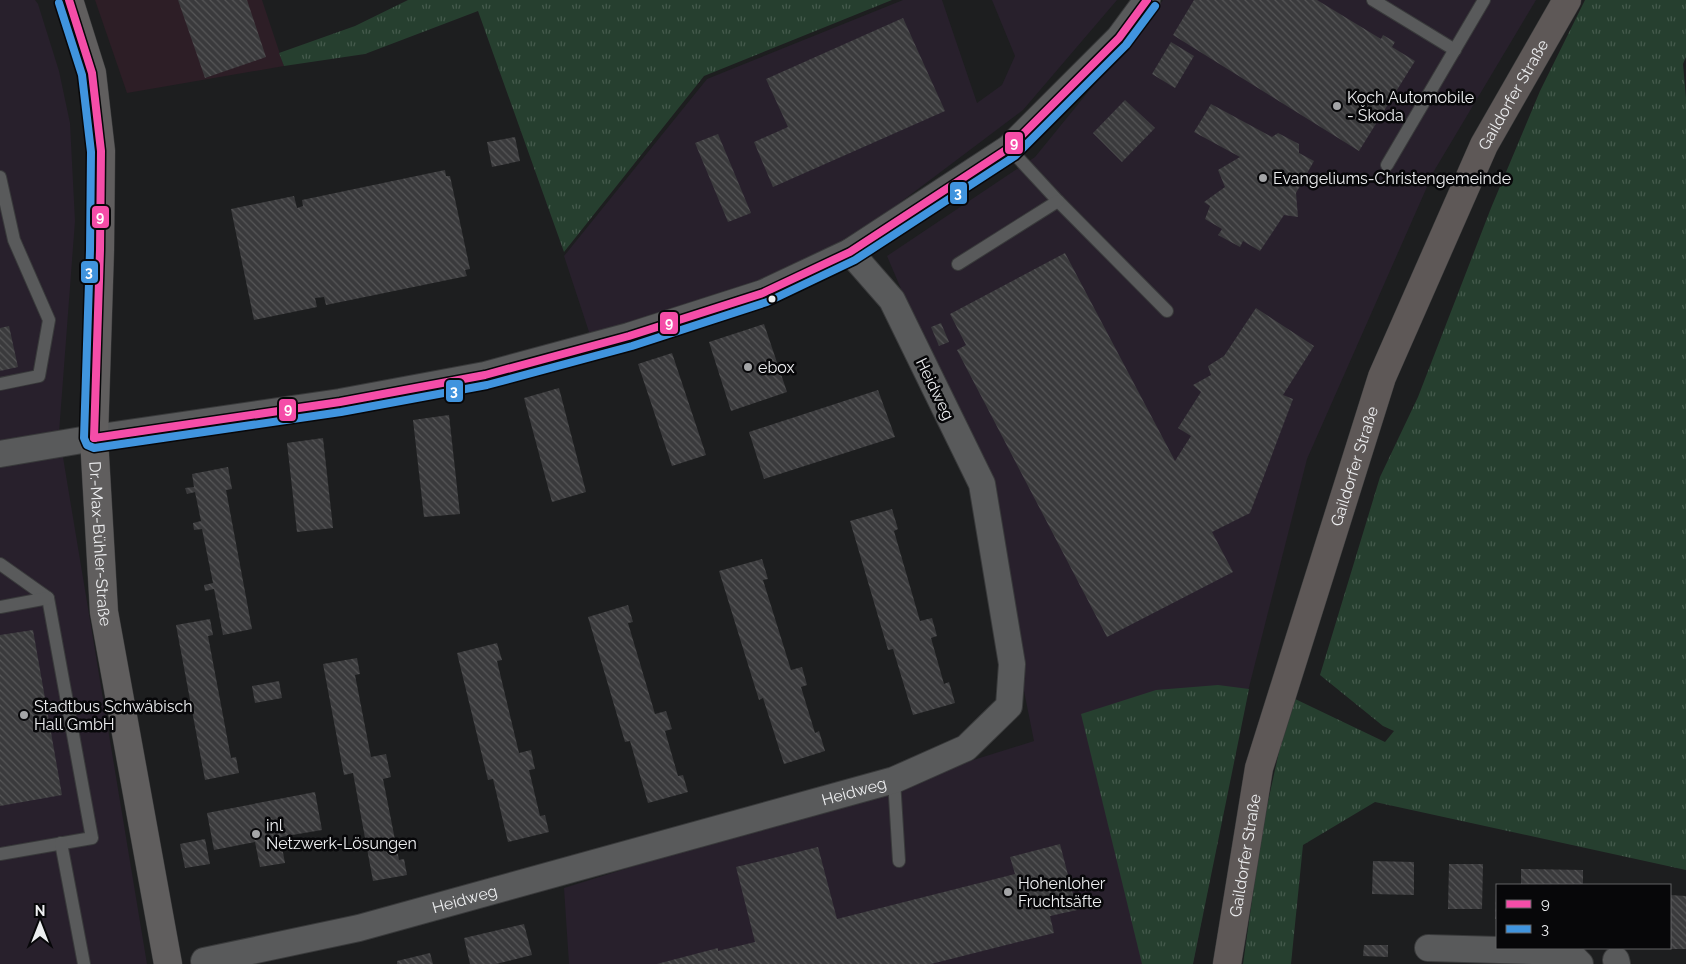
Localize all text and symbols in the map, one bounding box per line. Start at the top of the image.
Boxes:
street label: Gaildorfer Straße [1474,36,1552,153]
place label: Koch Automobile - Škoda [1347,88,1474,125]
marker: Koch Automobile - Škoda [1331,100,1343,112]
line badge: 9 [1004,131,1024,155]
text: 9 [1010,135,1018,151]
place label: Evangeliums-Christengemeinde [1273,169,1511,188]
marker: Evangeliums-Christengemeinde [1257,172,1269,184]
line badge: 3 [949,181,968,205]
text: 3 [954,185,962,201]
line badge: 9 [91,205,110,229]
text: 9 [96,209,104,225]
line badge: 3 [80,260,99,284]
text: 3 [85,264,93,280]
unlabelled marker [767,294,777,304]
line badge: 9 [659,311,679,335]
text: 9 [665,315,673,331]
street label: Heidweg [912,355,958,423]
place label: ebox [758,358,794,377]
marker: ebox [742,361,754,373]
line badge: 3 [445,379,464,403]
text: 3 [450,383,458,399]
line badge: 9 [278,398,297,422]
text: 9 [284,401,292,417]
street label: Gaildorfer Straße [1326,404,1382,528]
street label: Dr.-Max-Bühler-Straße [86,461,116,628]
place label: Stadtbus Schwäbisch Hall GmbH [34,697,193,734]
marker: Stadtbus Schwäbisch Hall GmbH [18,709,30,721]
street label: Heidweg [819,773,889,809]
street label: Gaildorfer Straße [1225,792,1264,918]
place label: inl Netzwerk-Lösungen [266,816,417,853]
marker: inl Netzwerk-Lösungen [250,828,262,840]
place label: Hohenloher Fruchtsäfte [1018,874,1106,911]
street label: Heidweg [430,881,499,917]
legend [1496,884,1671,949]
marker: Hohenloher Fruchtsäfte [1002,886,1014,898]
text: 9 [1541,895,1550,913]
north arrow [15,899,65,949]
text: N [35,903,45,919]
text: 3 [1541,920,1549,938]

